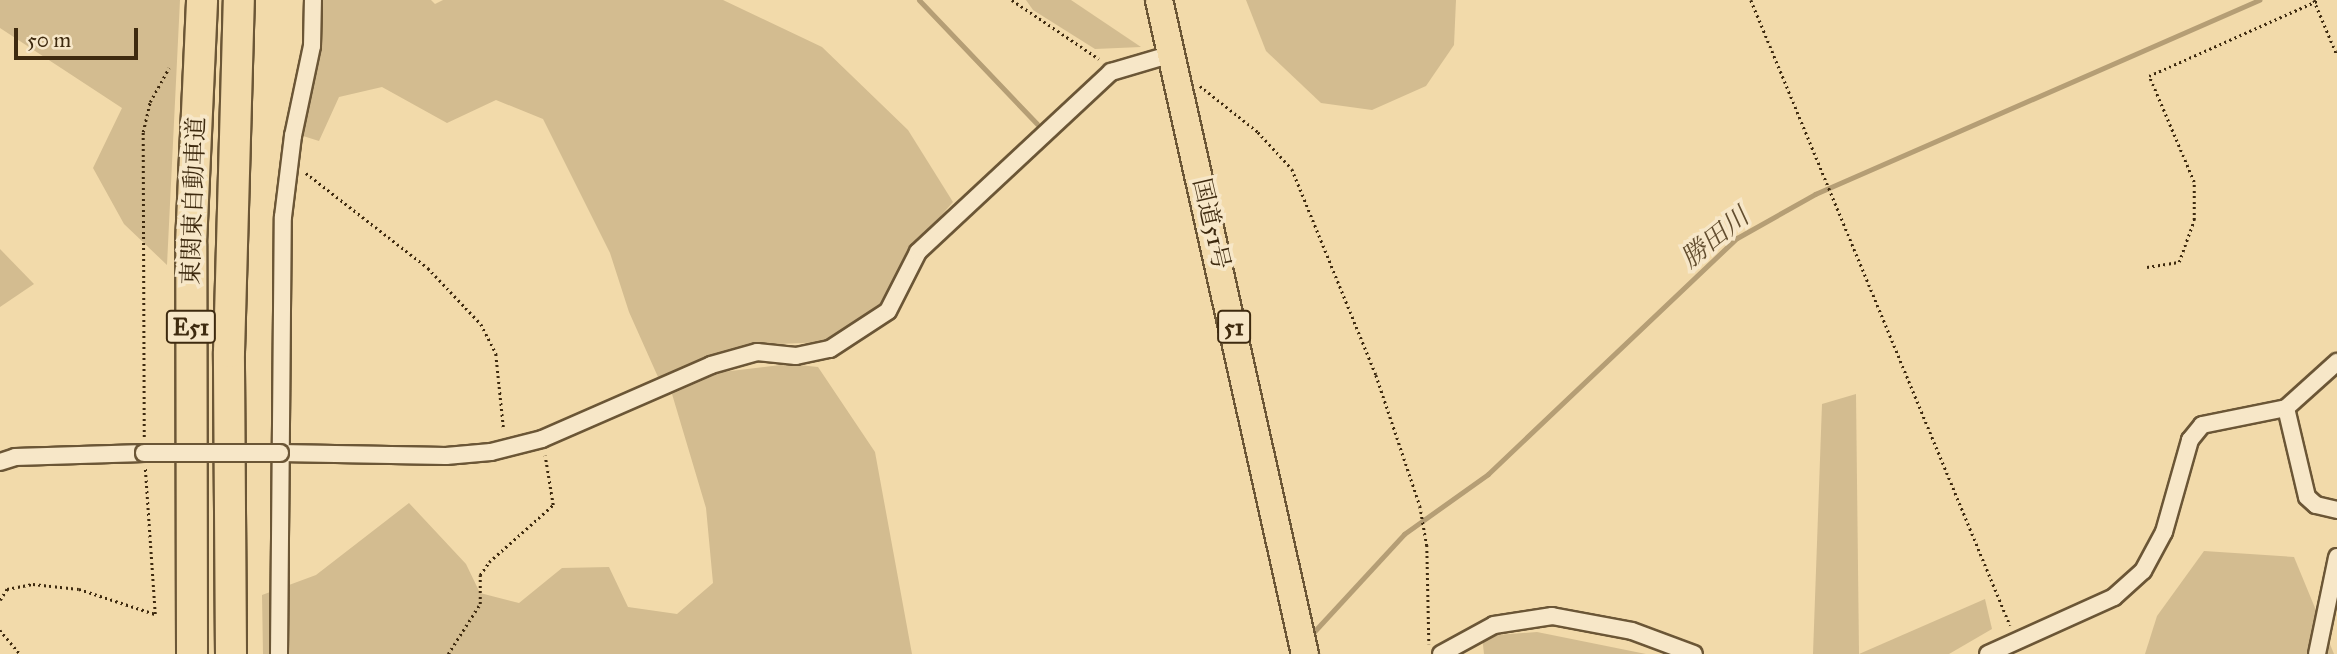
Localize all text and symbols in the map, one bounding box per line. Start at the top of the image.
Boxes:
scale bar [18,14,142,58]
text: 50 m [27,27,71,53]
street label: 東関東自動車道 [177,117,211,285]
street label: 国道51号 [1187,176,1235,272]
water label: 勝田川 [1675,201,1755,275]
road number: E51 [165,308,217,346]
road number: 51 [1216,308,1252,346]

